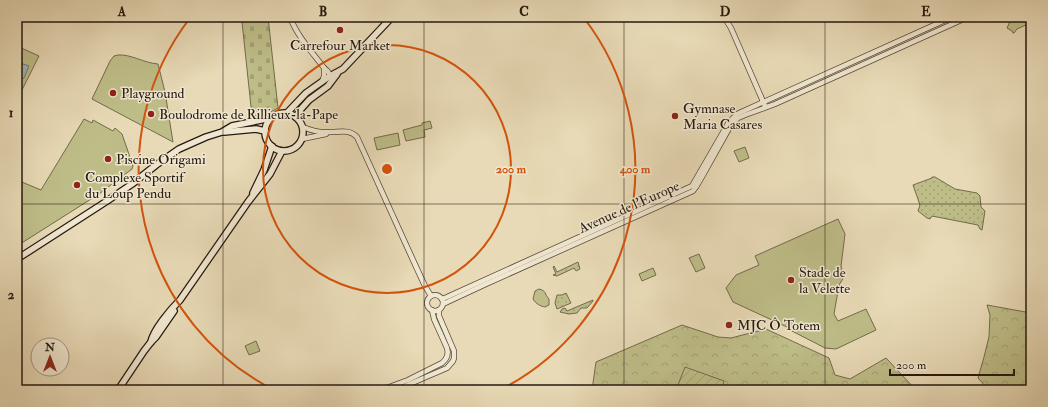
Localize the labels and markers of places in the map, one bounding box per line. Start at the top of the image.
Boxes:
marker: Carrefour Market [335,25,345,35]
place label: Carrefour Market [290,37,390,54]
place label: Playground [121,85,185,103]
marker: Playground [108,88,118,98]
place label: Gymnase Maria Casares [683,100,762,133]
place label: Boulodrome de Rillieux-la-Pape [159,106,338,124]
marker: Boulodrome de Rillieux-la-Pape [146,109,156,119]
marker: Gymnase Maria Casares [670,111,680,121]
place label: Piscine Origami [116,151,206,168]
marker: Piscine Origami [103,154,113,164]
centre of rings [380,162,394,176]
place label: Complexe Sportif du Loup Pendu [85,169,186,203]
marker: Complexe Sportif du Loup Pendu [72,180,82,190]
place label: Stade de la Velette [799,264,850,297]
marker: Stade de la Velette [786,275,796,285]
place label: MJC Ô Totem [737,317,820,334]
marker: MJC Ô Totem [724,320,734,330]

